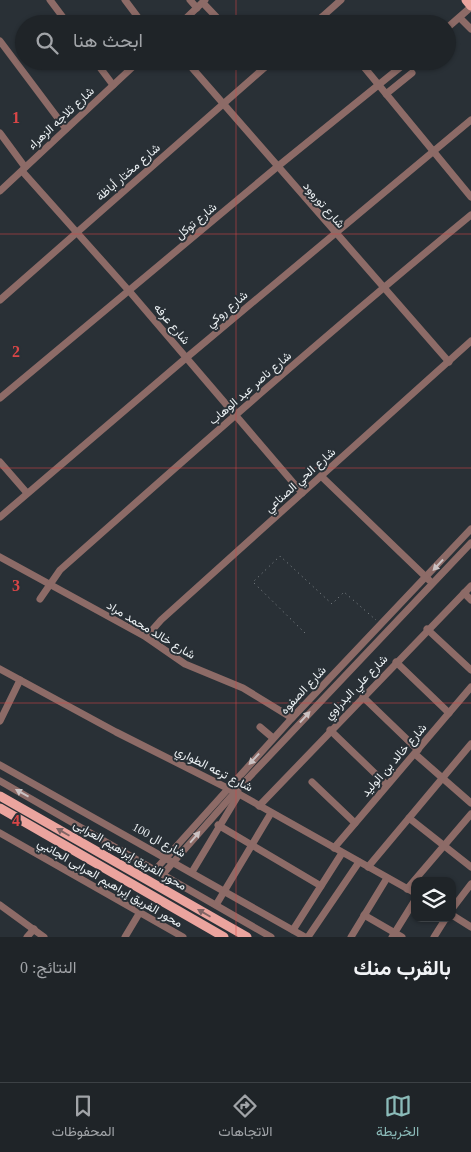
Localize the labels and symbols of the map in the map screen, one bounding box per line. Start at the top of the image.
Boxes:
street label: شارع ثلاجه الزهراء [25,84,98,154]
text: 1 [12,109,20,126]
street label: شارع مختار أباظة [93,140,164,205]
street label: شارع توروود [299,179,348,232]
street label: شارع توكل [173,200,221,244]
street label: شارع روكي [204,288,252,333]
street label: شارع عرفه [149,301,193,349]
text: 2 [12,343,20,360]
street label: شارع ناصر عبد الوهاب [206,348,295,429]
street label: شارع الحي الصناعي [262,445,340,518]
one-way arrow [432,558,444,570]
text: 3 [12,577,20,594]
street label: شارع خالد محمد مراد [103,598,198,664]
street label: شارع علي البدراوي [322,652,393,724]
street label: شارع الصفوه [277,663,330,718]
one-way arrow [299,712,311,724]
street label: شارع خالد بن الوليد [358,721,431,801]
street label: شارع ترعه الطواري [172,743,255,797]
one-way arrow [248,753,260,765]
one-way arrow [14,789,29,797]
text: 4 [12,812,20,829]
street label: محور الفريق إبراهيم العرابى [70,817,189,894]
street label: شارع ال 100 [129,820,188,862]
one-way arrow [57,827,70,836]
one-way arrow [189,832,201,844]
street label: محور الفريق إبراهيم العرابى الجانبي [33,836,185,933]
one-way arrow [198,908,211,917]

